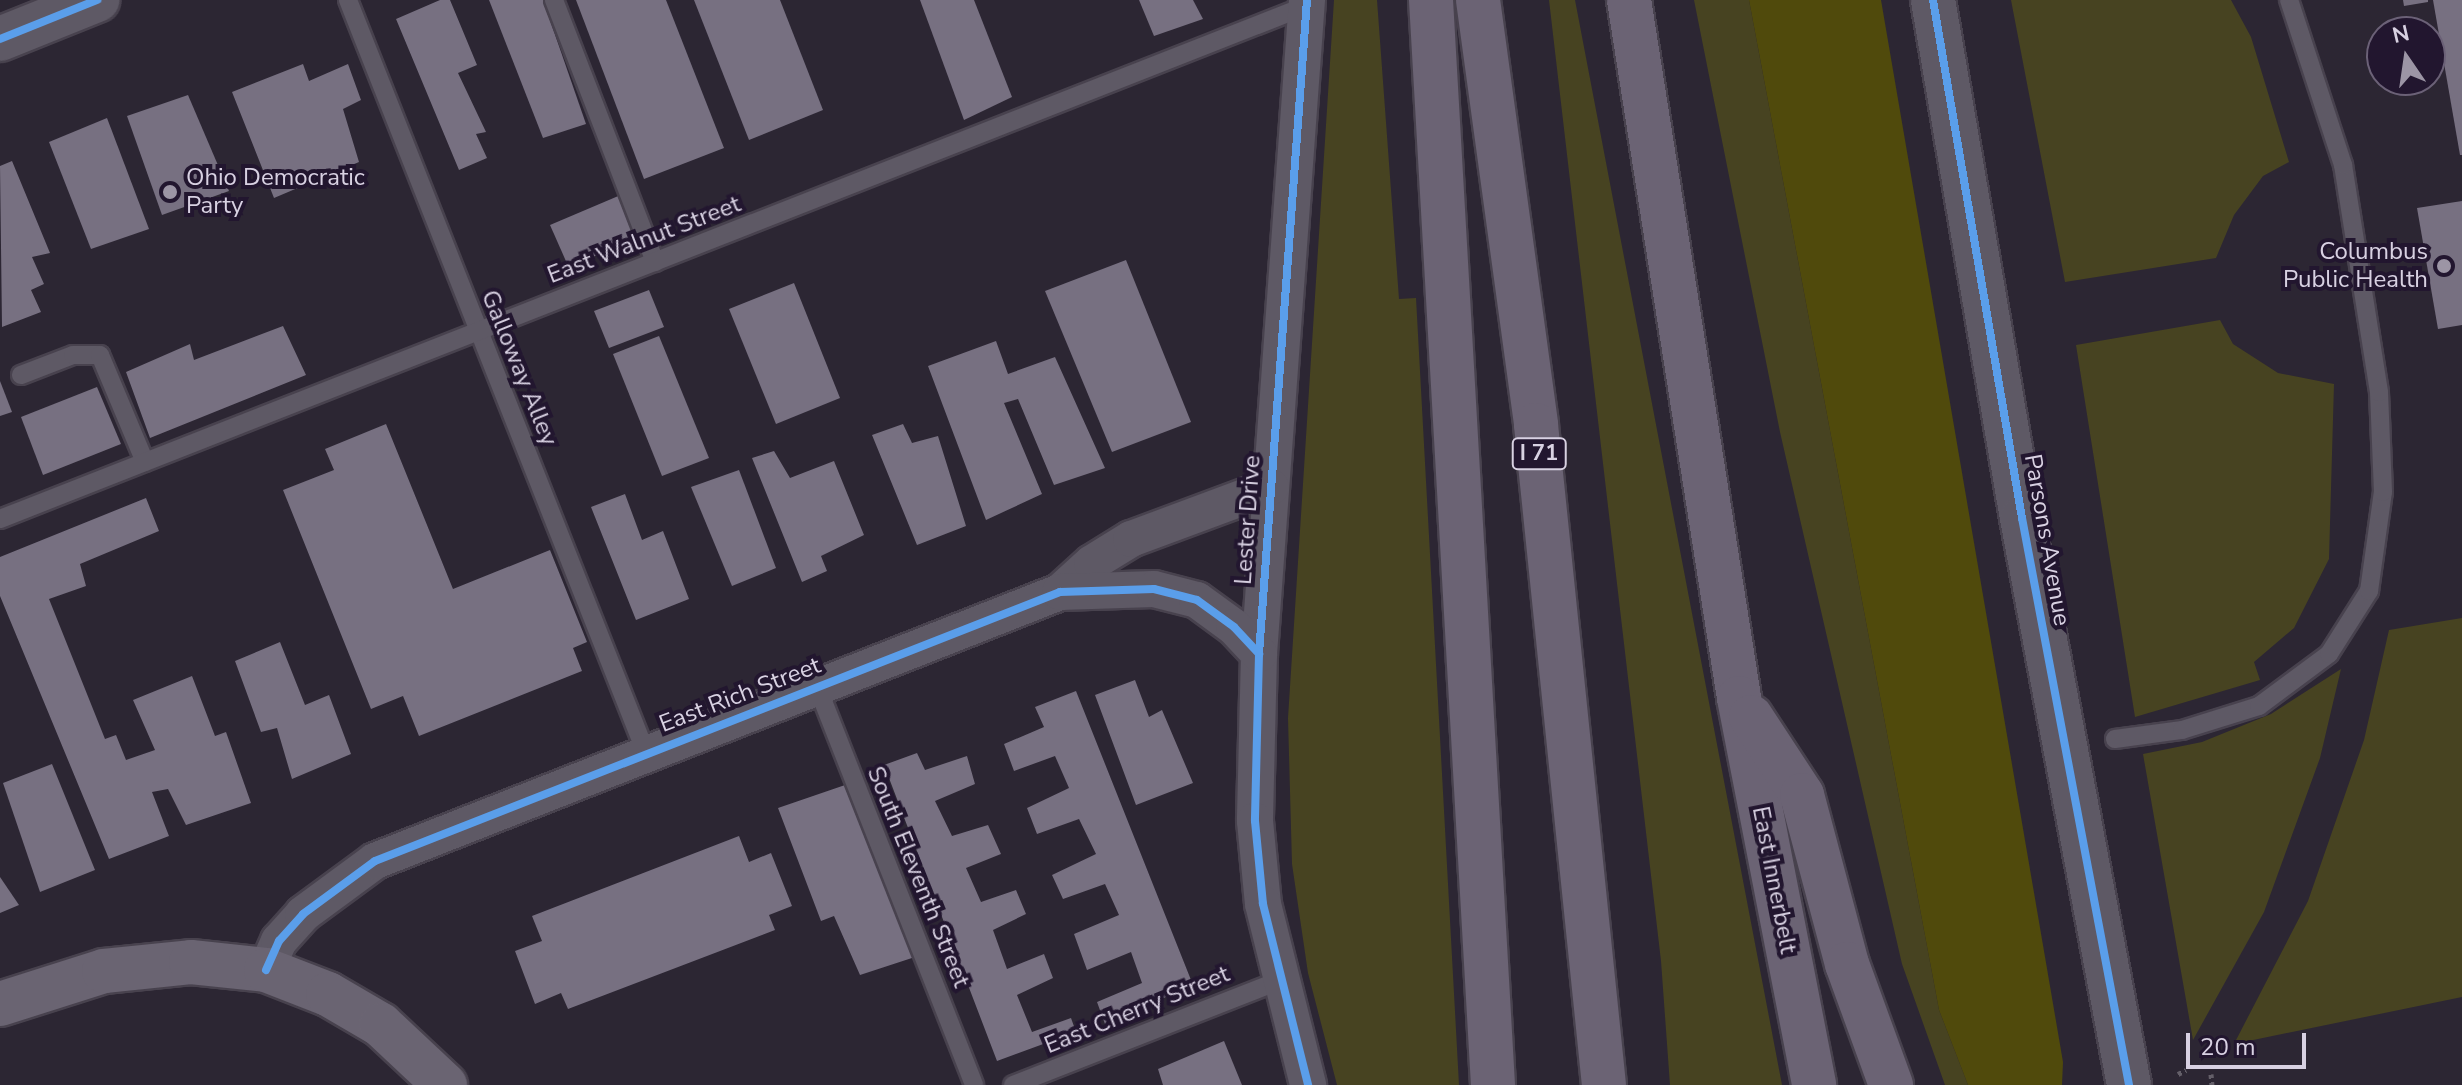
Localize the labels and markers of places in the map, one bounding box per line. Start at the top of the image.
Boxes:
place label: Ohio Democratic Party [186,164,365,220]
marker: Ohio Democratic Party [161,183,179,201]
place label: Columbus Public Health [2283,238,2428,294]
marker: Columbus Public Health [2435,257,2453,275]

